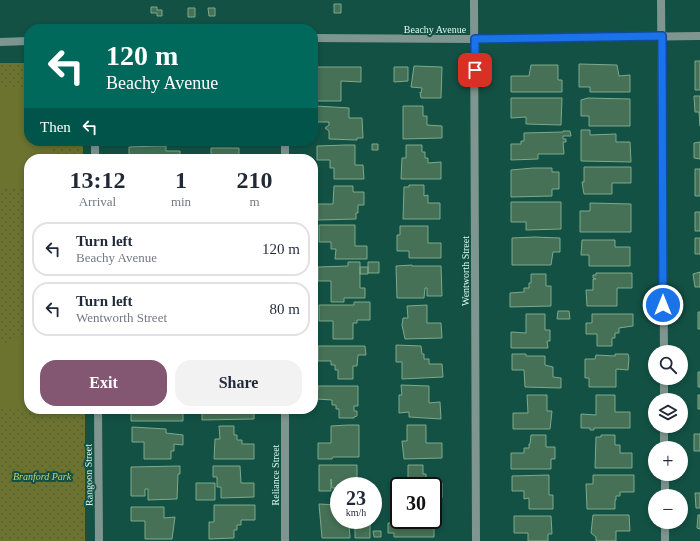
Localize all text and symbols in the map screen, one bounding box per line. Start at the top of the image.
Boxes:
street label: Beachy Avenue [404,24,467,35]
icon: left [40,40,92,92]
text: 120 m [106,40,178,71]
pin [458,53,492,87]
icon: arrive [464,59,486,81]
text: Beachy Avenue [106,73,218,93]
icon: left [79,116,101,138]
text: Then [40,119,71,135]
text: 13:12 [69,167,125,193]
text: 1 [175,167,187,193]
text: 210 [237,167,273,193]
text: Arrival [79,194,116,209]
text: min [171,194,191,209]
text: m [249,194,260,209]
text: Turn left [76,233,133,249]
street label: Wentworth Street [460,236,471,306]
icon: left [42,238,64,260]
text: 120 m [262,241,300,257]
text: Beachy Avenue [76,250,157,265]
position arrow [642,284,684,326]
text: Turn left [76,293,133,309]
icon: left [42,298,64,320]
text: 80 m [270,301,300,317]
text: Wentworth Street [76,310,167,325]
map controls [648,345,688,529]
button: search [648,345,688,385]
button: Exit [40,360,167,406]
button: Share [175,360,302,406]
button: layers [648,393,688,433]
button: + [648,441,688,481]
street label: Rangoon Street [82,444,95,506]
street label: Reliance Street [270,444,281,505]
park label: Branford Park [13,471,72,482]
speed limit sign: 30 [390,477,442,529]
text: 23 [346,487,366,509]
button: − [648,489,688,529]
text: km/h [346,507,366,518]

